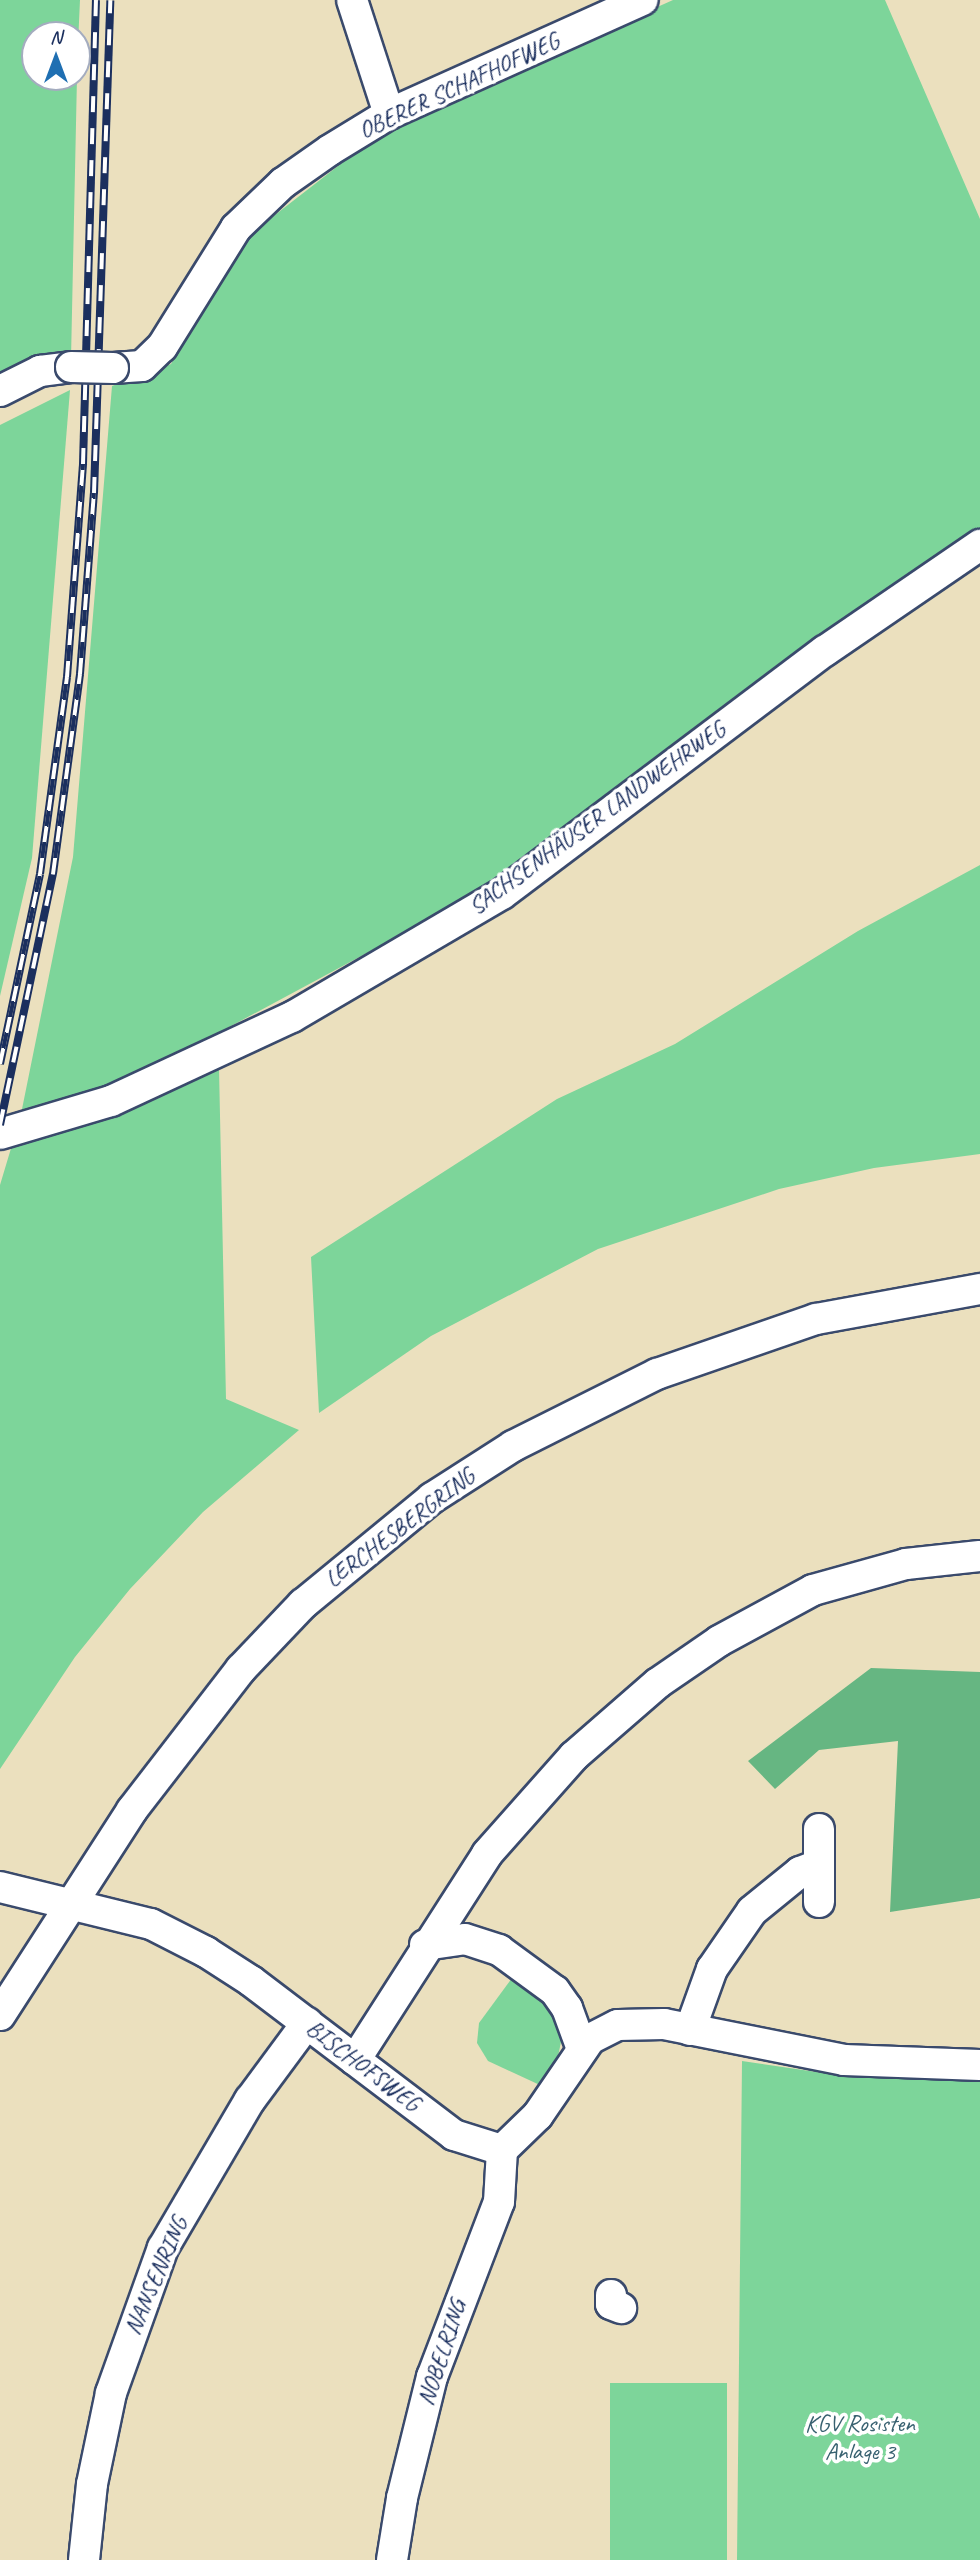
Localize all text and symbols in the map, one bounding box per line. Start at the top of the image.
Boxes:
north arrow [21,21,91,91]
text: N [50,25,62,49]
street label: OBERER SCHAFHOFWEG [354,27,564,145]
street label: SACHSENHÄUSER LANDWEHRWEG [462,714,732,922]
street label: LERCHESBERGRING [319,1462,481,1594]
street label: BISCHOFSWEG [300,2014,426,2118]
street label: NANSENRING [118,2213,194,2339]
street label: NOBELRING [411,2297,473,2409]
park label: KGV Rosisten Anlage 3 [805,2410,915,2466]

